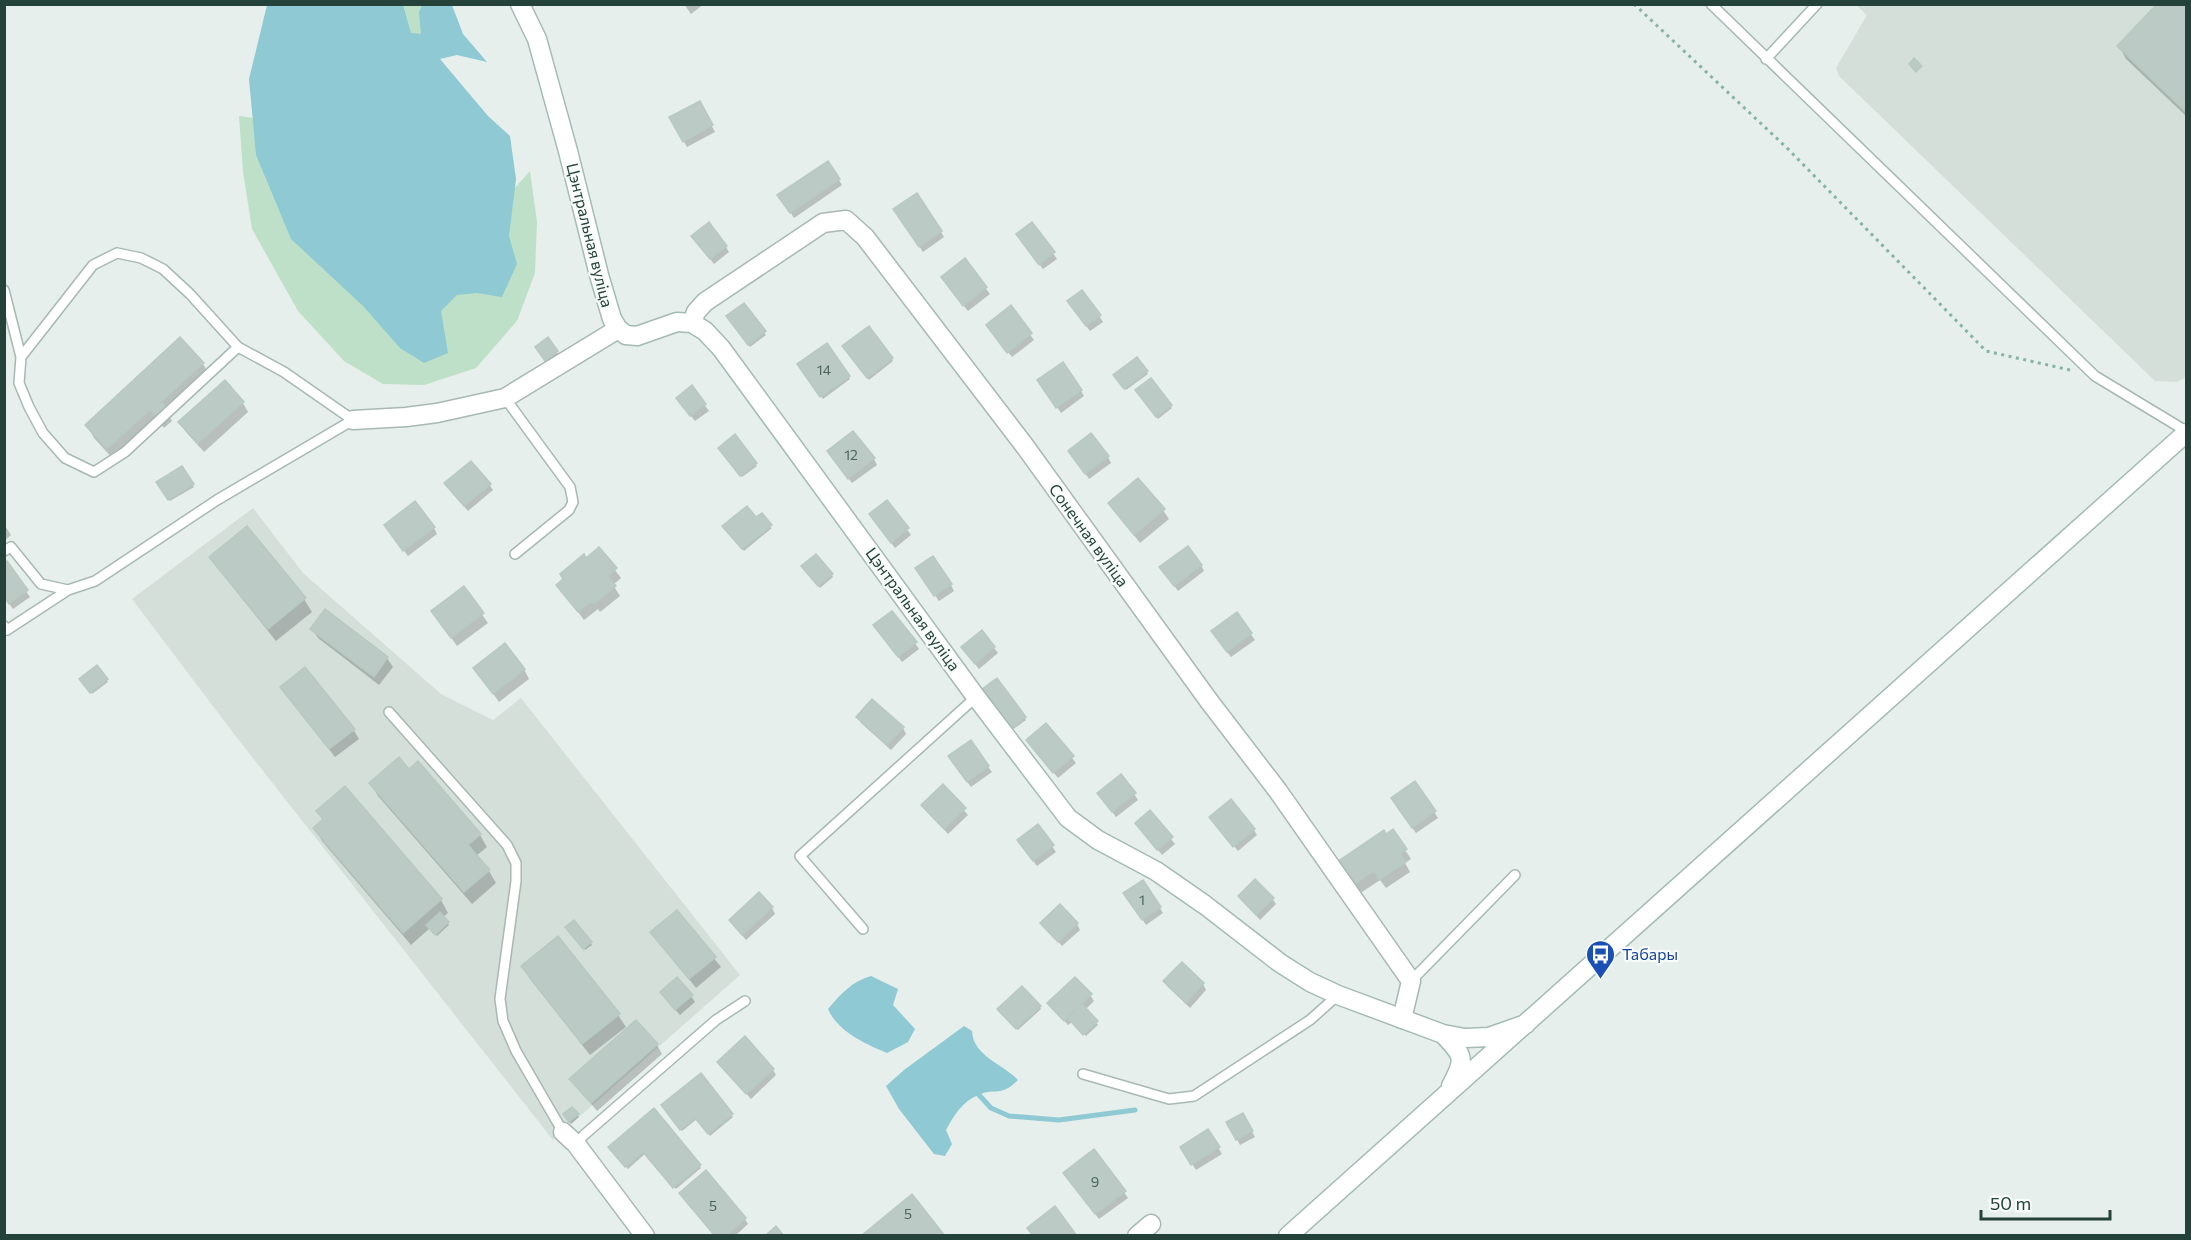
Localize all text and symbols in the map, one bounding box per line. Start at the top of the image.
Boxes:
street label: Цэнтральная вуліца [563,161,618,309]
house number: 14 [817,361,832,378]
house number: 12 [844,446,858,463]
street label: Сонечная вуліца [1046,480,1133,590]
street label: Цэнтральная вуліца [862,543,965,674]
house number: 1 [1139,891,1145,908]
bus stop icon: Табары [1585,938,1617,980]
place label: Табары [1622,944,1678,963]
house number: 9 [1091,1173,1099,1190]
scale bar [1981,1183,2110,1221]
text: 50 m [1990,1192,2031,1214]
house number: 5 [709,1197,717,1214]
house number: 5 [904,1205,912,1222]

